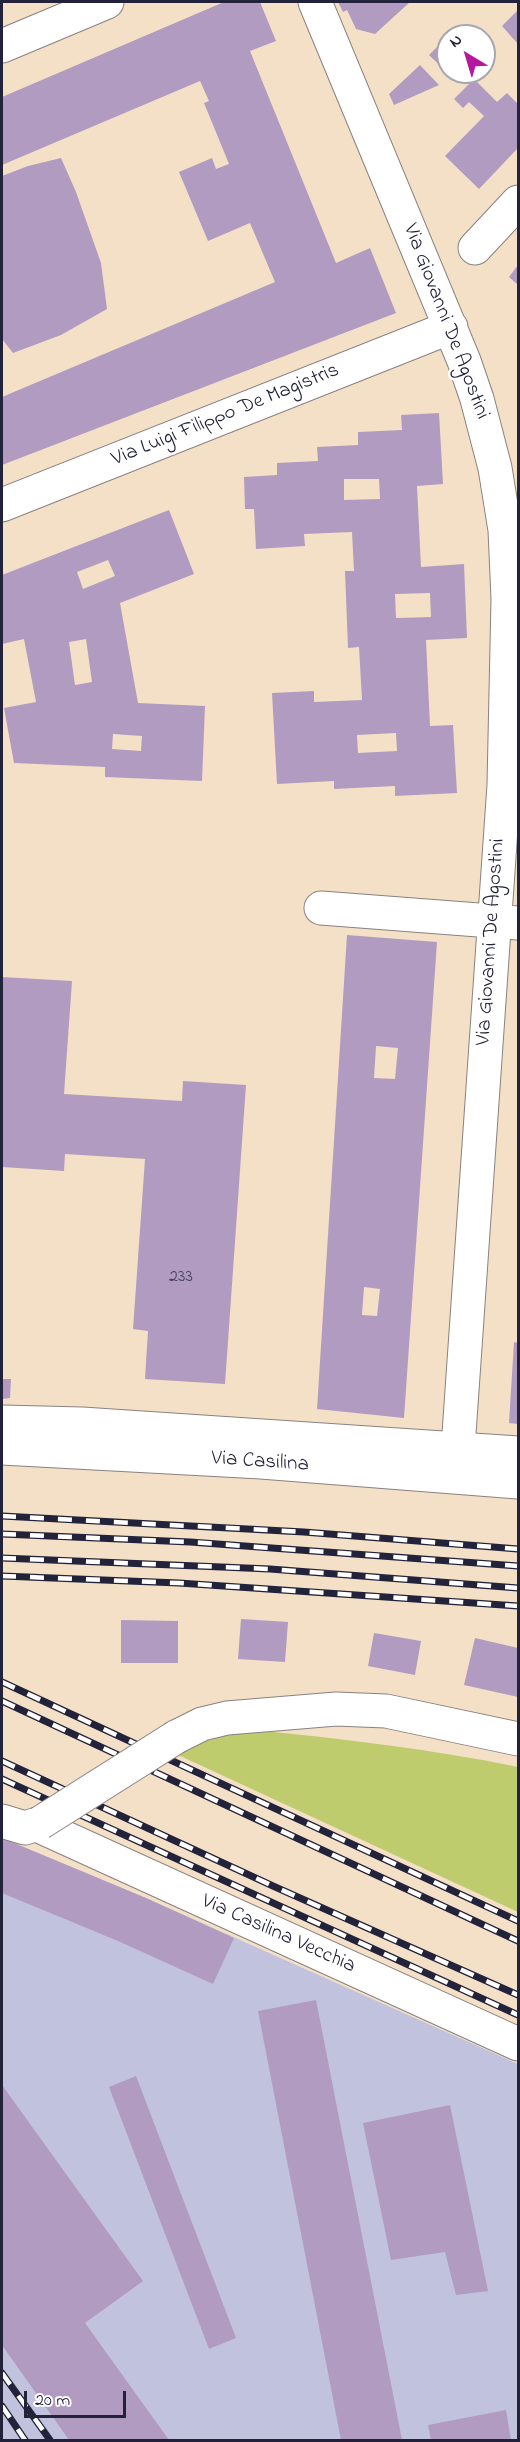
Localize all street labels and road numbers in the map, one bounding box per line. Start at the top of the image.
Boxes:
street label: Via Giovanni De Agostini [396,221,494,423]
street label: Via Luigi Filippo De Magistris [109,359,343,473]
street label: Via Giovanni De Agostini [472,838,512,1046]
street label: Via Casilina [210,1447,310,1479]
street label: Via Casilina Vecchia [197,1890,359,1980]

